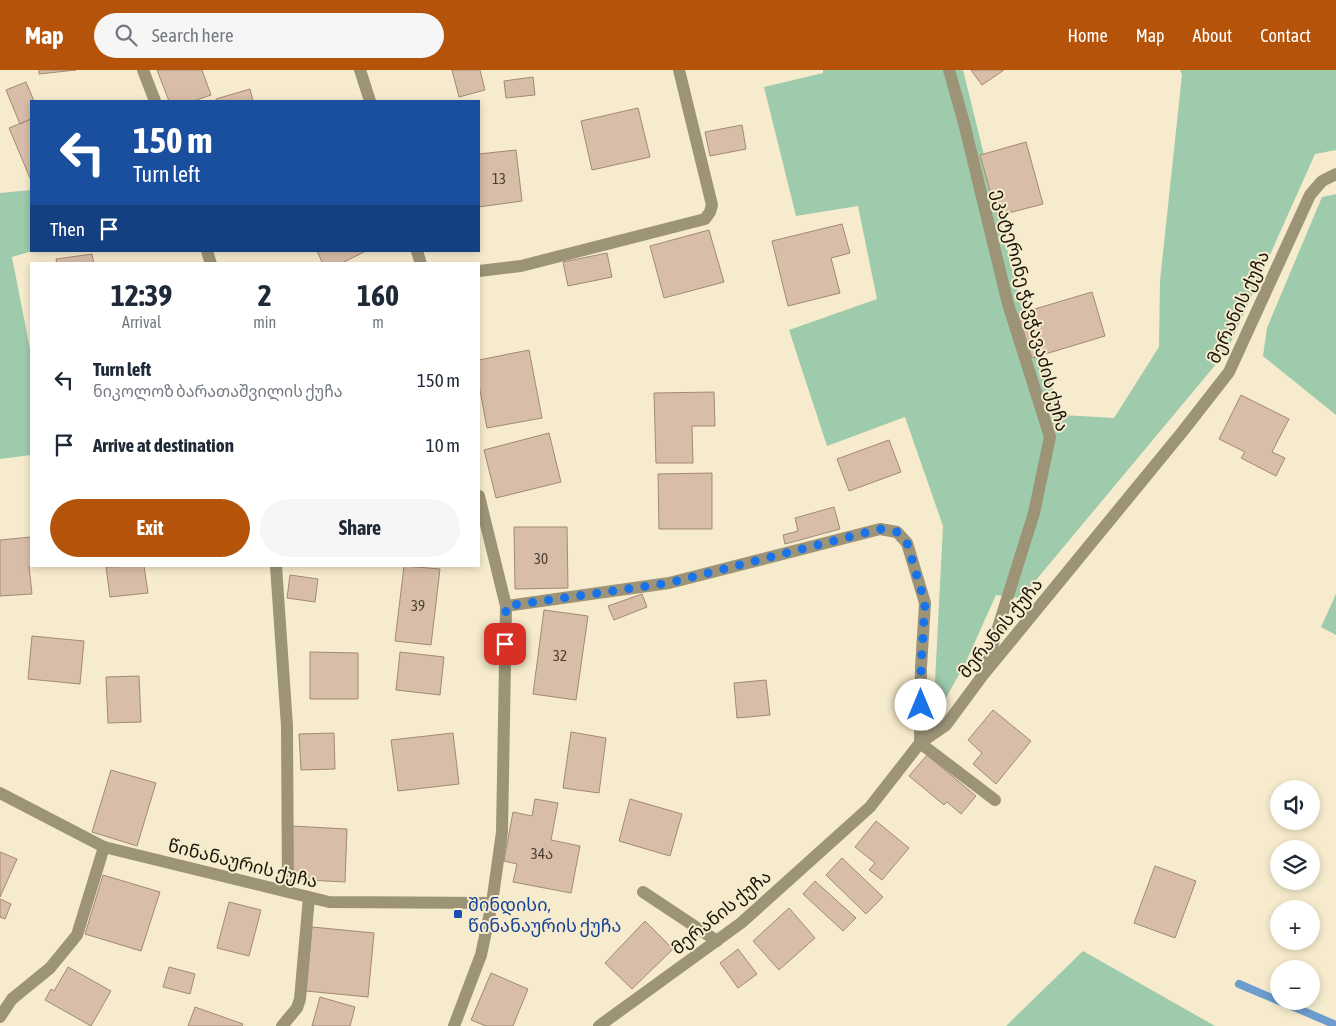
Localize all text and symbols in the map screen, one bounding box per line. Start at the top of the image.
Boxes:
search box [94,13,444,58]
icon: search [112,21,140,49]
text: Map [25,22,64,49]
text: Search here [152,24,234,46]
text: Home [1068,25,1108,46]
text: Map [1136,25,1165,46]
text: About [1193,25,1232,46]
text: Contact [1260,25,1311,46]
icon: left [50,120,115,185]
text: 150 m [133,120,212,160]
text: Turn left [133,161,200,187]
house number: 13 [492,170,506,187]
street label: ეკატერინე ჭავჭავაძის ქუჩა [988,187,1074,434]
icon: arrive [95,215,123,243]
text: Then [50,218,85,240]
street label: მერანის ქუჩა [1203,247,1274,367]
text: 12:39 [111,278,172,312]
text: 2 [258,278,272,312]
text: 160 [357,278,399,312]
text: Arrival [122,313,161,331]
text: min [253,313,276,331]
text: m [372,313,384,331]
text: Turn left [93,358,151,380]
icon: left [50,366,78,394]
text: 150 m [417,369,460,391]
text: ნიკოლოზ ბარათაშვილის ქუჩა [93,382,343,400]
icon: arrive [50,431,78,459]
text: Arrive at destination [93,434,234,456]
text: 10 m [426,434,460,456]
button: Exit [50,499,250,557]
button: Share [260,499,460,557]
house number: 30 [534,550,548,567]
street label: მერანის ქუჩა [953,574,1047,683]
house number: 39 [411,597,425,614]
pin [484,623,526,665]
icon: arrive [491,630,519,658]
house number: 32 [553,647,567,664]
position arrow [894,678,946,730]
map controls [1270,780,1320,1010]
button: sound [1270,780,1320,830]
street label: წინანაურის ქუჩა [166,834,320,893]
button: layers [1270,840,1320,890]
house number: 34ა [531,845,553,862]
street label: მერანის ქუჩა [667,865,776,959]
place label: შინდისი, წინანაურის ქუჩა [468,894,621,937]
button: + [1270,900,1320,950]
marker: შინდისი, წინანაურის ქუჩა [452,908,464,920]
button: − [1270,960,1320,1010]

